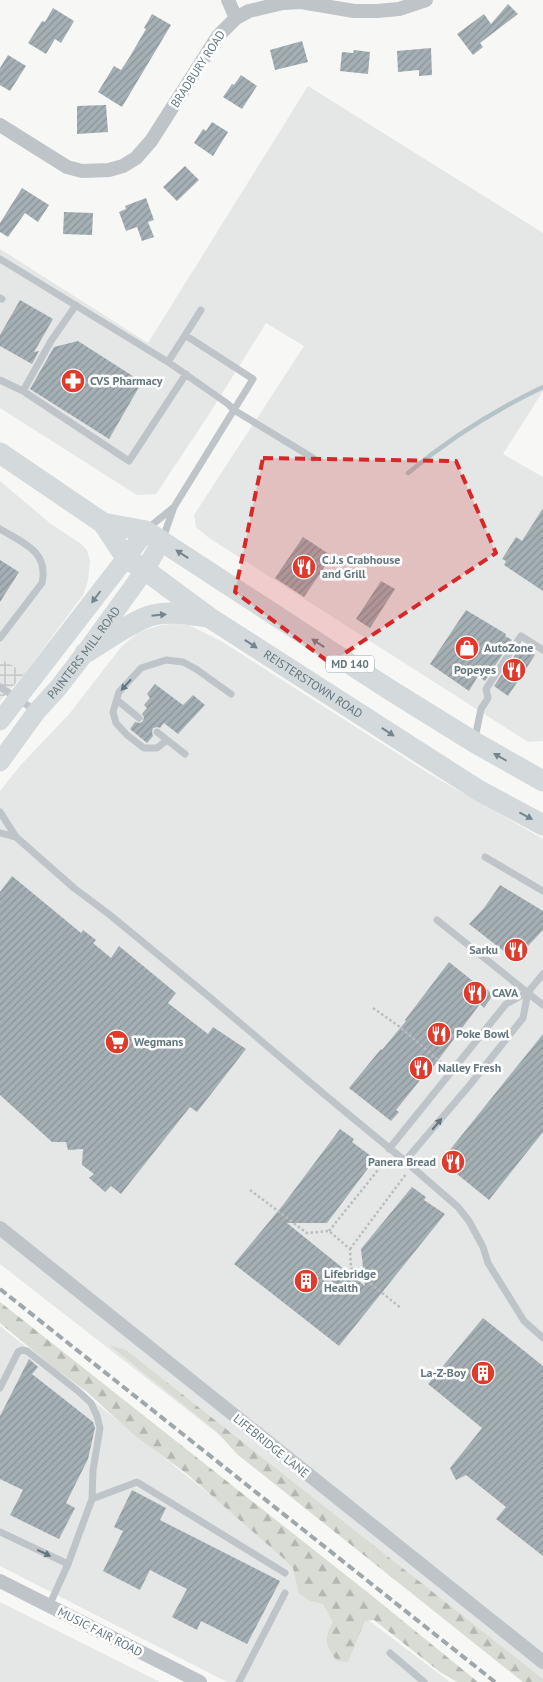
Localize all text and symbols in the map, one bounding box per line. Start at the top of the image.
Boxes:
street label: BRADBURY ROAD [167,27,228,110]
pharmacy icon: CVS Pharmacy [60,368,86,394]
place label: CVS Pharmacy [90,373,163,388]
one-way arrow [175,549,189,558]
place label: C.J.s Crabhouse and Grill [322,552,400,581]
restaurant icon: C.J.s Crabhouse and Grill [291,554,317,580]
one-way arrow [91,590,101,604]
street label: PAINTERS MILL ROAD [44,603,123,702]
one-way arrow [151,611,167,619]
shop icon: AutoZone [454,635,480,661]
one-way arrow [311,638,325,647]
one-way arrow [244,640,257,649]
place label: AutoZone [484,640,533,655]
street label: REISTERSTOWN ROAD [261,646,366,721]
road number: MD 140 [326,656,374,672]
restaurant icon: Popeyes [501,657,527,683]
place label: Popeyes [454,662,496,677]
one-way arrow [120,678,132,690]
one-way arrow [381,727,394,737]
one-way arrow [494,752,507,761]
one-way arrow [519,812,533,820]
restaurant icon: Sarku [503,937,529,963]
place label: Sarku [469,942,498,957]
restaurant icon: CAVA [462,980,488,1006]
place label: CAVA [492,985,519,1000]
restaurant icon: Poke Bowl [426,1021,452,1047]
place label: Poke Bowl [456,1026,510,1041]
supermarket icon: Wegmans [104,1029,130,1055]
place label: Wegmans [134,1034,183,1049]
restaurant icon: Nalley Fresh [408,1055,434,1081]
place label: Nalley Fresh [438,1060,501,1075]
one-way arrow [431,1117,442,1130]
restaurant icon: Panera Bread [440,1149,466,1175]
place label: Panera Bread [368,1154,436,1169]
place label: Lifebridge Health [324,1266,376,1295]
building icon: Lifebridge Health [293,1268,319,1294]
building icon: La-Z-Boy [470,1360,496,1386]
place label: La-Z-Boy [420,1365,466,1380]
street label: LIFEBRIDGE LANE [231,1411,312,1481]
one-way arrow [37,1549,51,1557]
street label: MUSIC FAIR ROAD [55,1604,145,1659]

